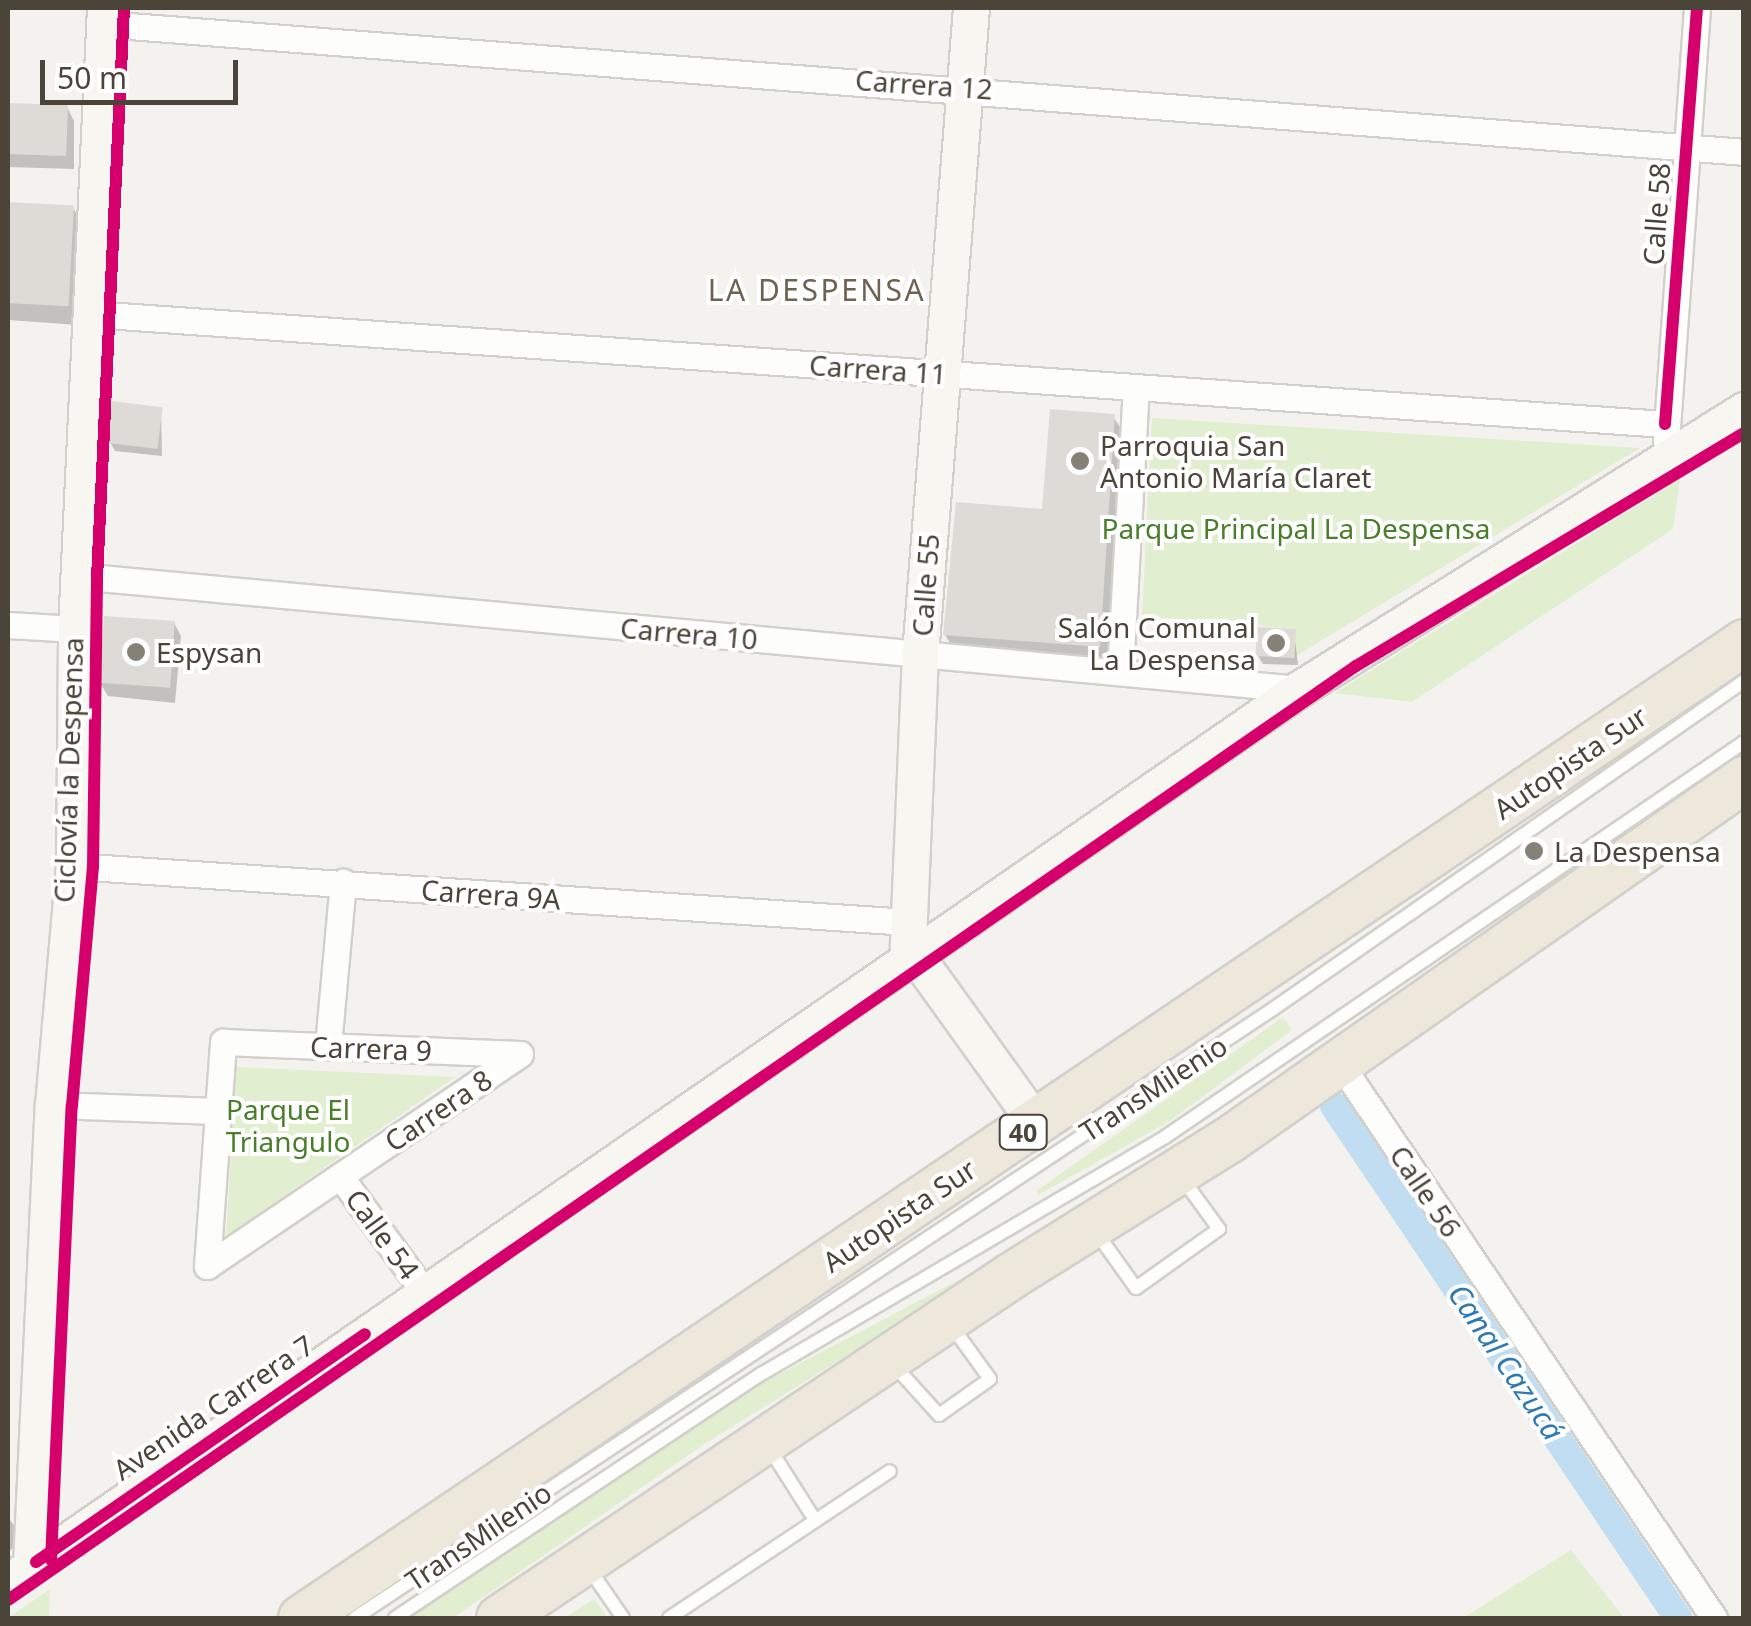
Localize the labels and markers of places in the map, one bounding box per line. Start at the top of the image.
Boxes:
place label: Parroquia San Antonio María Claret [1100,428,1371,494]
marker: Parroquia San Antonio María Claret [1069,450,1091,472]
place label: Salón Comunal La Despensa [1058,610,1256,676]
marker: Salón Comunal La Despensa [1265,632,1287,654]
place label: Espysan [156,635,262,669]
marker: Espysan [125,641,147,663]
place label: La Despensa [1554,834,1721,868]
marker: La Despensa [1523,840,1545,862]

